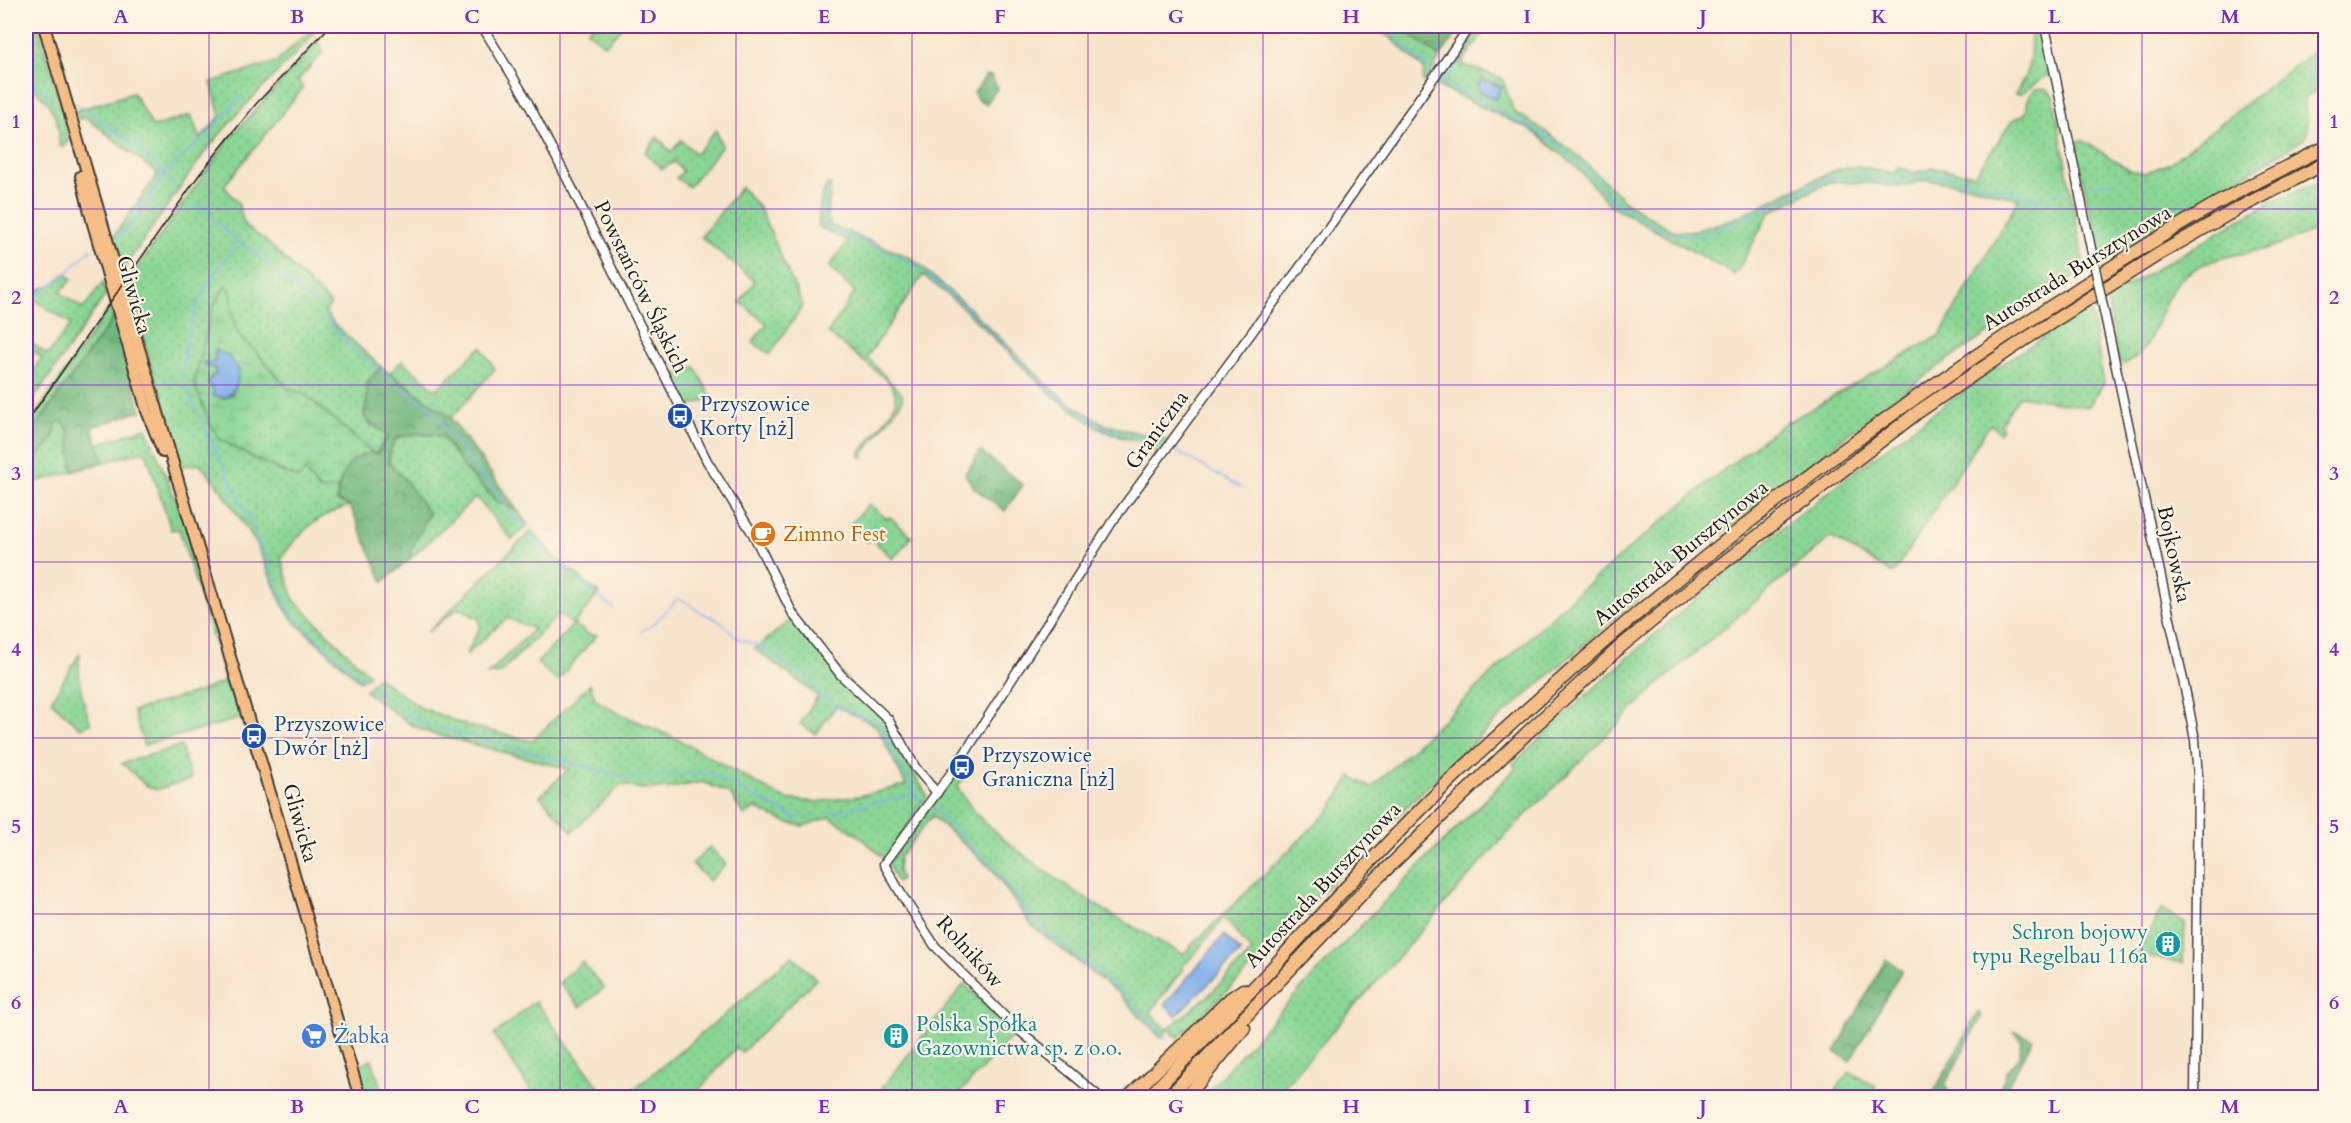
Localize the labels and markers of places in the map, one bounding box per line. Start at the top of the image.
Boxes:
place label: Przyszowice Korty [nż] [700,390,810,443]
bus stop icon: Przyszowice Korty [nż] [665,401,695,431]
cafe icon: Zimno Fest [748,519,778,549]
place label: Zimno Fest [783,520,886,549]
place label: Przyszowice Dwór [nż] [274,710,384,763]
bus stop icon: Przyszowice Dwór [nż] [239,721,269,751]
place label: Przyszowice Graniczna [nż] [982,741,1115,794]
bus stop icon: Przyszowice Graniczna [nż] [947,752,977,782]
place label: Schron bojowy typu Regelbau 116a [1972,918,2148,971]
building icon: Schron bojowy typu Regelbau 116a [2153,929,2183,959]
place label: Polska Spółka Gazownictwa sp. z o.o. [916,1010,1122,1063]
supermarket icon: Żabka [299,1021,329,1051]
building icon: Polska Spółka Gazownictwa sp. z o.o. [881,1021,911,1051]
place label: Żabka [334,1022,390,1051]

